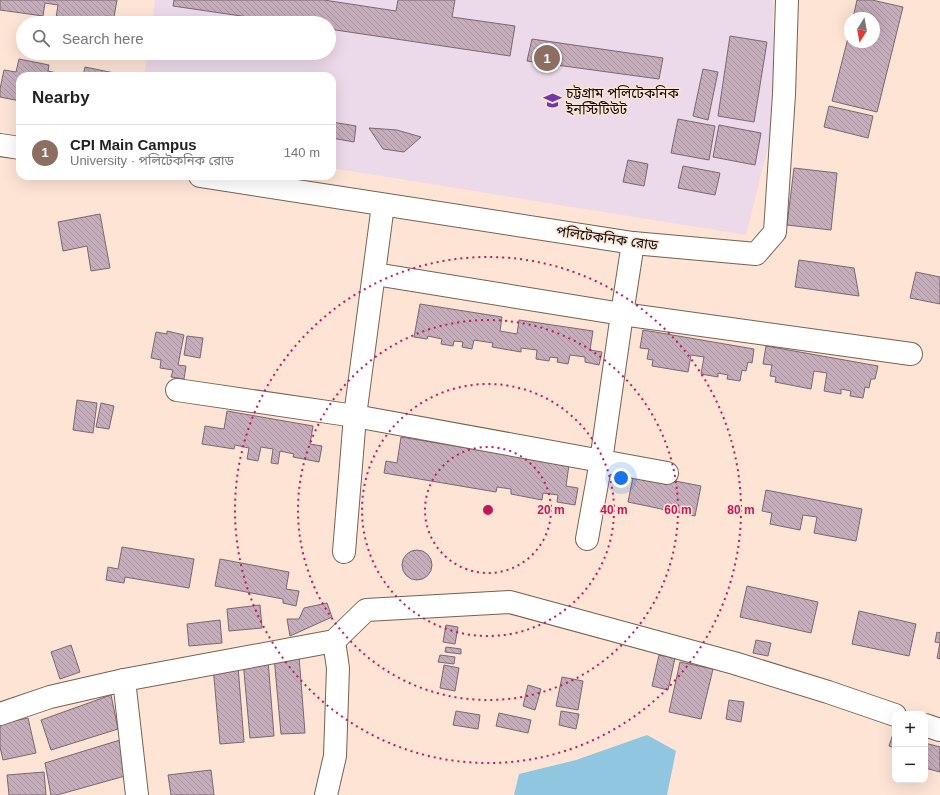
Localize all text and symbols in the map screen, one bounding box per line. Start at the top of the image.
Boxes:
north arrow [844,12,880,48]
search box [16,16,336,60]
icon: search [30,27,52,49]
text: Search here [62,30,144,47]
pin: 1 [534,43,560,73]
place label: চট্টগ্রাম পলিটেকনিক ইনস্টিটিউট [565,85,679,117]
text: Nearby [32,88,90,107]
school or university icon: চট্টগ্রাম পলিটেকনিক ইনস্টিটিউট [543,91,563,111]
text: CPI Main Campus [70,136,197,153]
text: 1 [41,145,49,160]
text: 140 m [284,145,320,160]
text: University · পলিটেকনিক রোড [70,153,234,168]
street label: পলিটেকনিক রোড [555,223,660,253]
your location [611,468,631,488]
centre of rings [481,503,495,517]
text: 20 m [537,503,565,517]
text: 40 m [600,503,628,517]
text: 60 m [664,503,692,517]
text: 80 m [727,503,755,517]
map controls [892,711,928,783]
button: + [892,711,928,747]
button: − [892,747,928,783]

